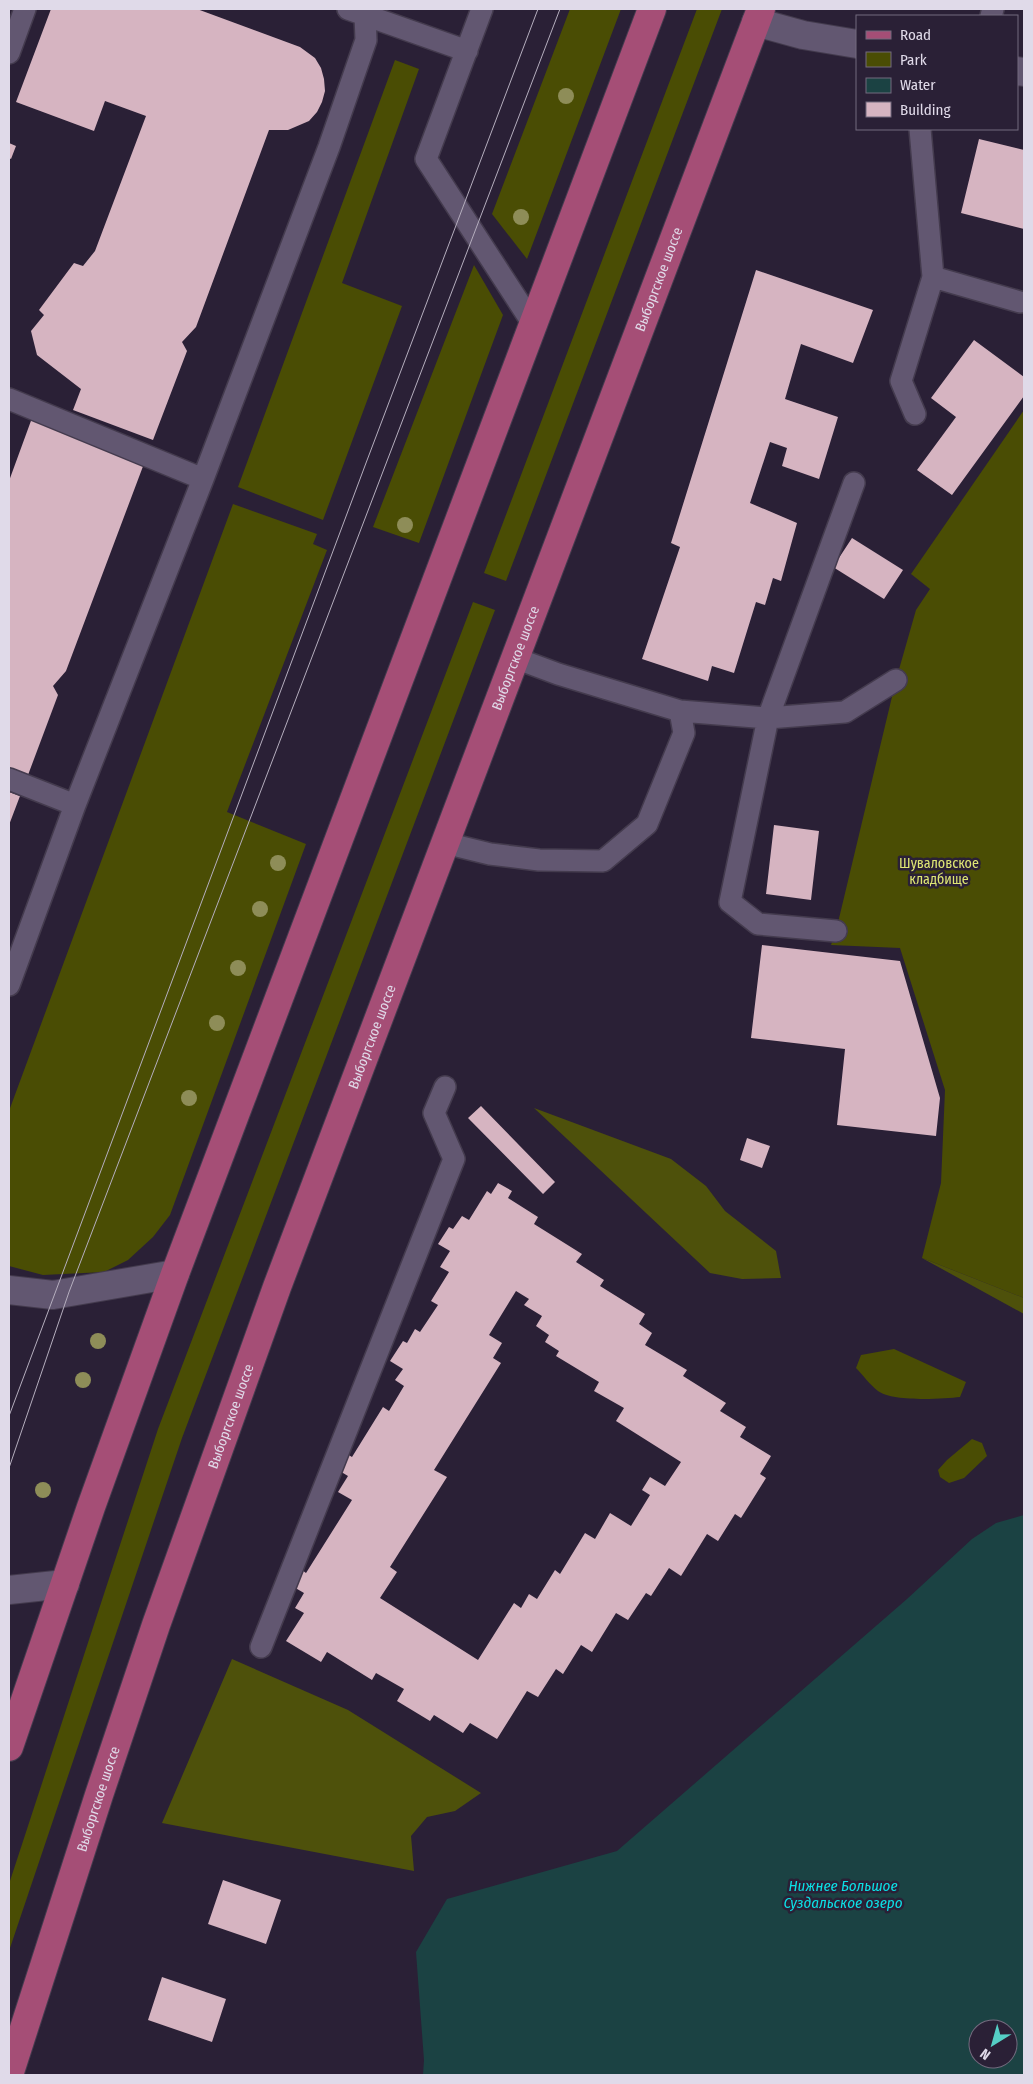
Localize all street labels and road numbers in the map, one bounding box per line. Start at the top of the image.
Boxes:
street label: Выборгское шоссе [632,225,687,334]
street label: Выборгское шоссе [488,604,543,713]
street label: Выборгское шоссе [345,982,400,1091]
street label: Выборгское шоссе [205,1362,258,1471]
street label: Выборгское шоссе [73,1744,124,1854]

